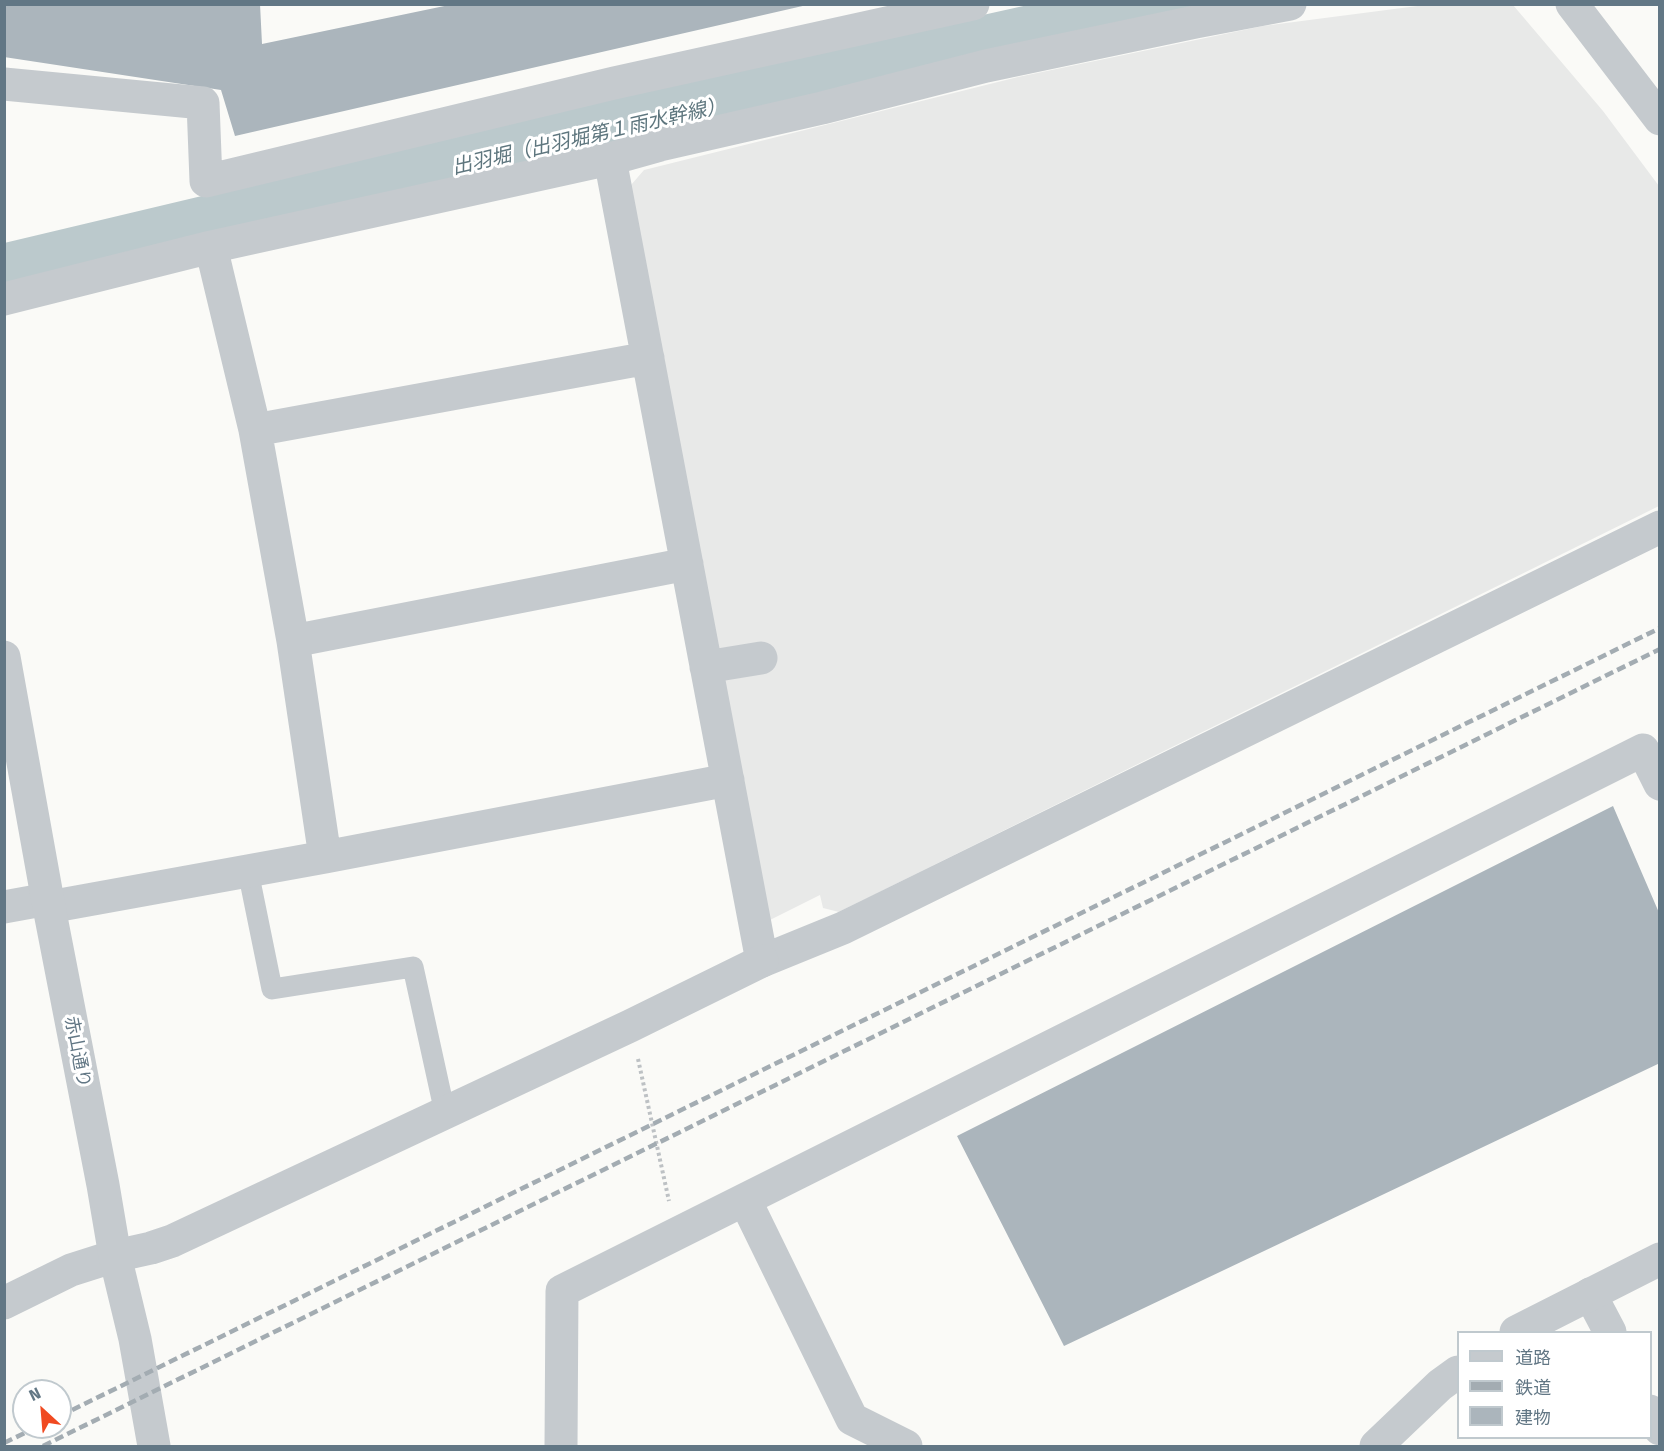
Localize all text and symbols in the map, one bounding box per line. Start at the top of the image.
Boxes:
water label: 出羽堀（出羽堀第１雨水幹線） [450,94,728,180]
street label: 赤山通り [60,1015,94,1089]
legend [1457,1331,1652,1439]
text: 道路 [1515,1347,1551,1369]
text: 鉄道 [1515,1377,1551,1399]
north arrow [12,1379,72,1439]
text: N [26,1383,44,1405]
text: 建物 [1515,1407,1551,1429]

